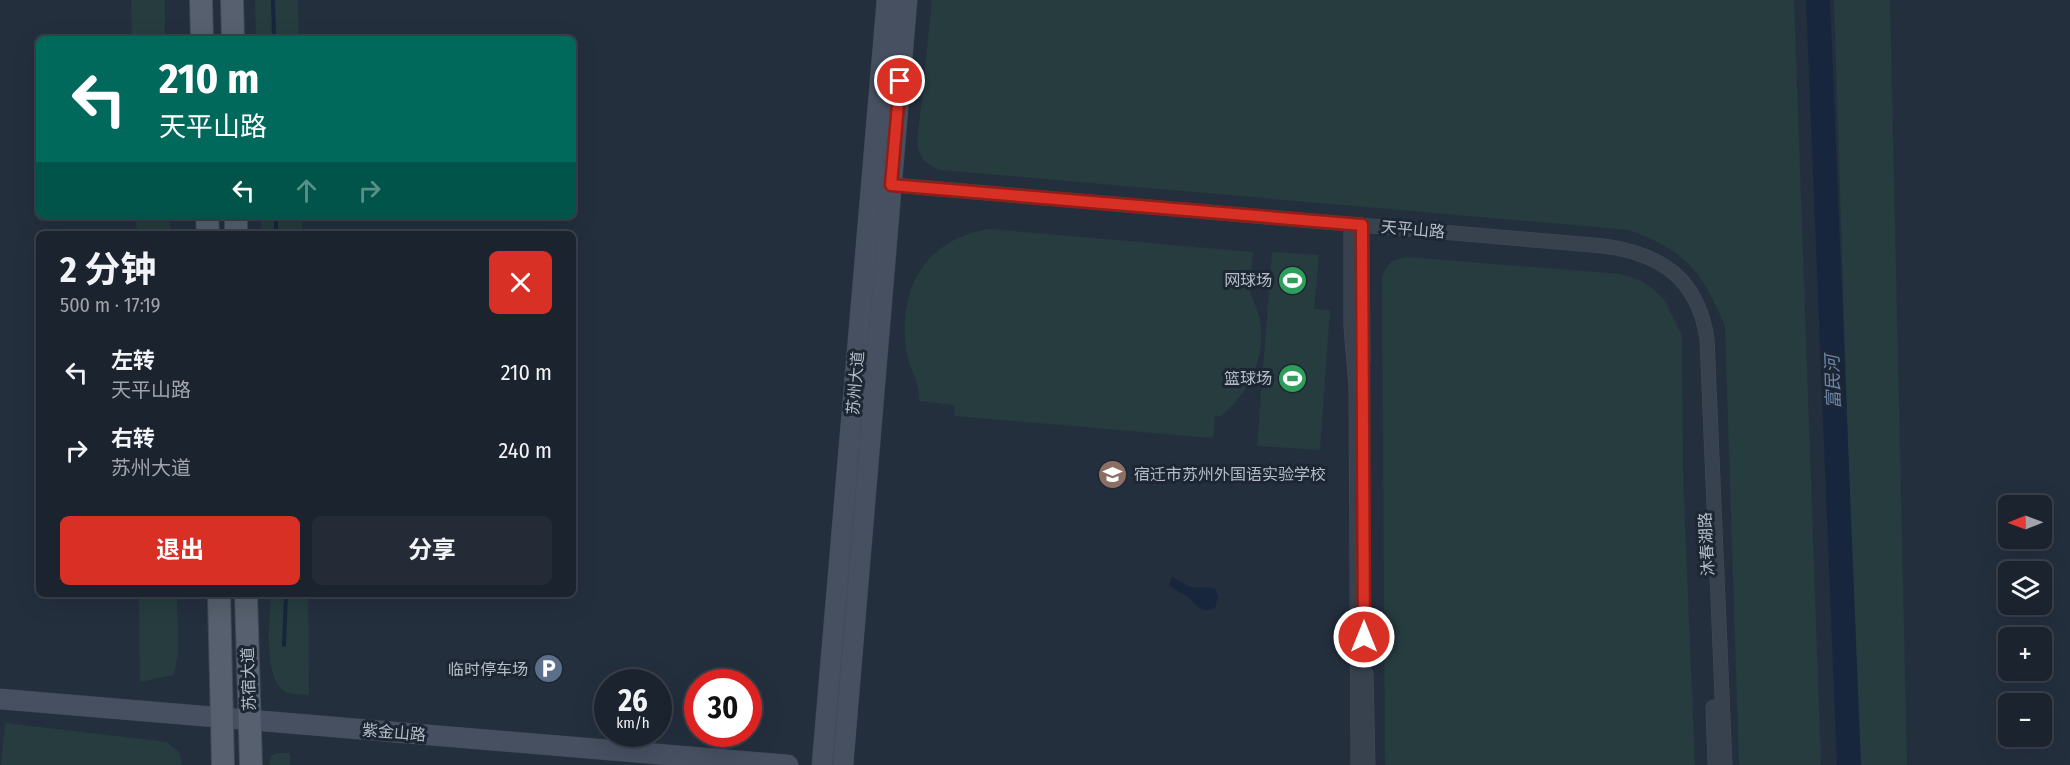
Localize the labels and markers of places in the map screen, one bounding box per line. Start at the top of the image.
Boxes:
pin [874,55,925,106]
sports icon: 网球场 [1277,264,1309,296]
place label: 网球场 [1224,271,1272,290]
sports icon: 篮球场 [1277,362,1309,394]
place label: 篮球场 [1224,369,1272,388]
school or university icon: 宿迁市苏州外国语实验学校 [1097,458,1129,490]
place label: 宿迁市苏州外国语实验学校 [1134,465,1326,484]
parking icon: 临时停车场 [533,653,565,685]
place label: 临时停车场 [448,660,528,679]

